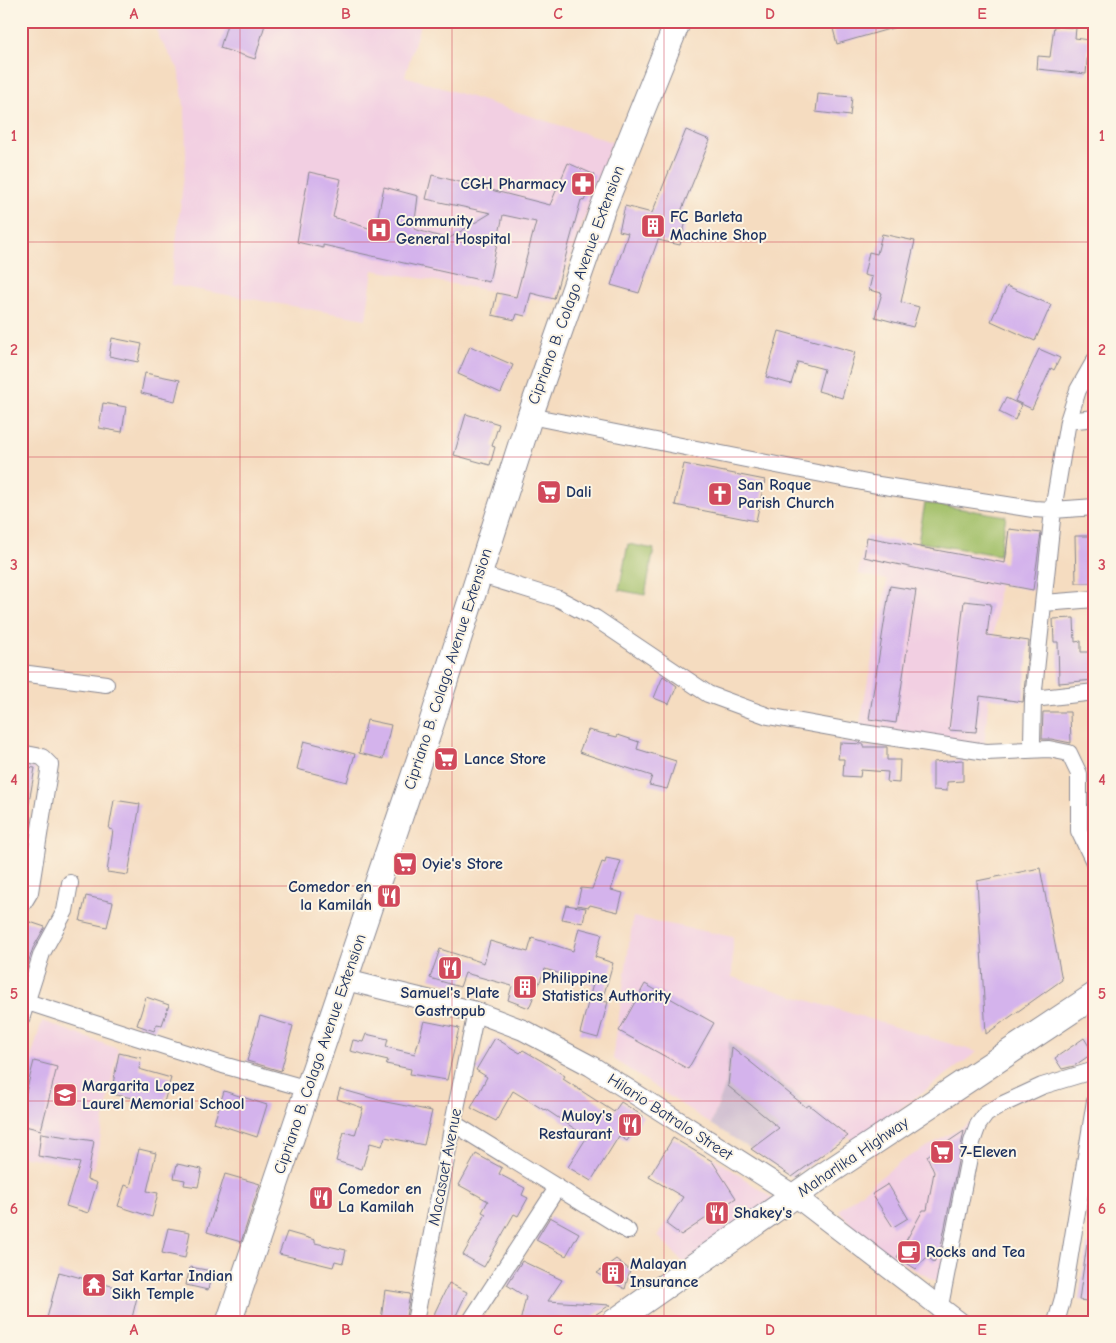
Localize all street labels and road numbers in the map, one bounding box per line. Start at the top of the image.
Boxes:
street label: Cipriano B. Colago Avenue Extension [524,163,628,407]
street label: Cipriano B. Colago Avenue Extension [400,546,496,792]
street label: Cipriano B. Colago Avenue Extension [270,932,370,1176]
street label: Hilario Batralo Street [604,1070,736,1164]
street label: Macasaet Avenue [425,1107,465,1227]
street label: Maharlika Highway [794,1113,913,1201]

